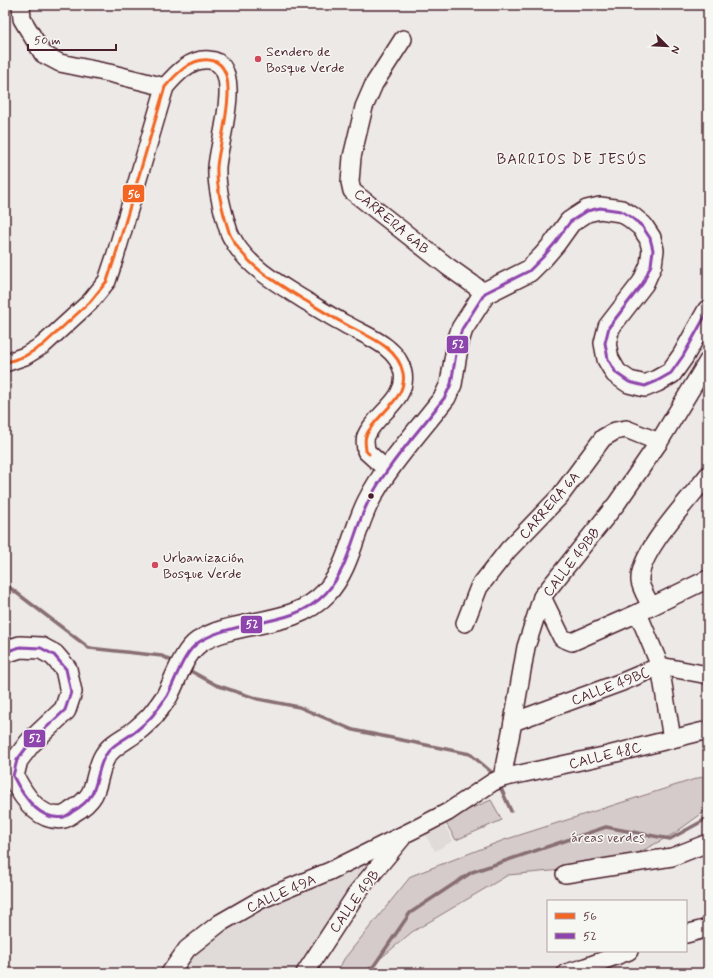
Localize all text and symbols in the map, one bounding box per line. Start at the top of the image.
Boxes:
scale bar [28,26,116,52]
north arrow [647,26,687,66]
text: 50 m [34,33,61,49]
place label: Sendero de Bosque Verde [266,43,345,77]
text: N [667,43,683,56]
marker: Sendero de Bosque Verde [253,54,263,64]
district label: BARRIOS DE JESÚS [497,150,647,170]
line badge: 56 [122,184,145,203]
street label: CARRERA 6AB [350,185,433,259]
text: 56 [128,188,140,202]
line badge: 52 [446,335,469,354]
text: 52 [452,338,464,352]
street label: CARRERA 6A [515,468,584,543]
unlabelled marker [366,491,376,501]
street label: CALLE 49BB [539,524,605,601]
place label: Urbanización Bosque Verde [163,549,244,583]
marker: Urbanización Bosque Verde [150,560,160,570]
line badge: 52 [240,615,263,634]
text: 52 [246,618,258,632]
street label: CALLE 49BC [569,664,652,710]
line badge: 52 [23,729,46,748]
text: 52 [29,732,41,746]
street label: CALLE 48C [567,738,643,774]
park label: áreas verdes [571,829,645,847]
street label: CALLE 49B [326,866,384,937]
street label: CALLE 49A [244,871,319,917]
legend [547,900,687,952]
text: 56 [583,909,597,925]
text: 52 [583,929,597,945]

